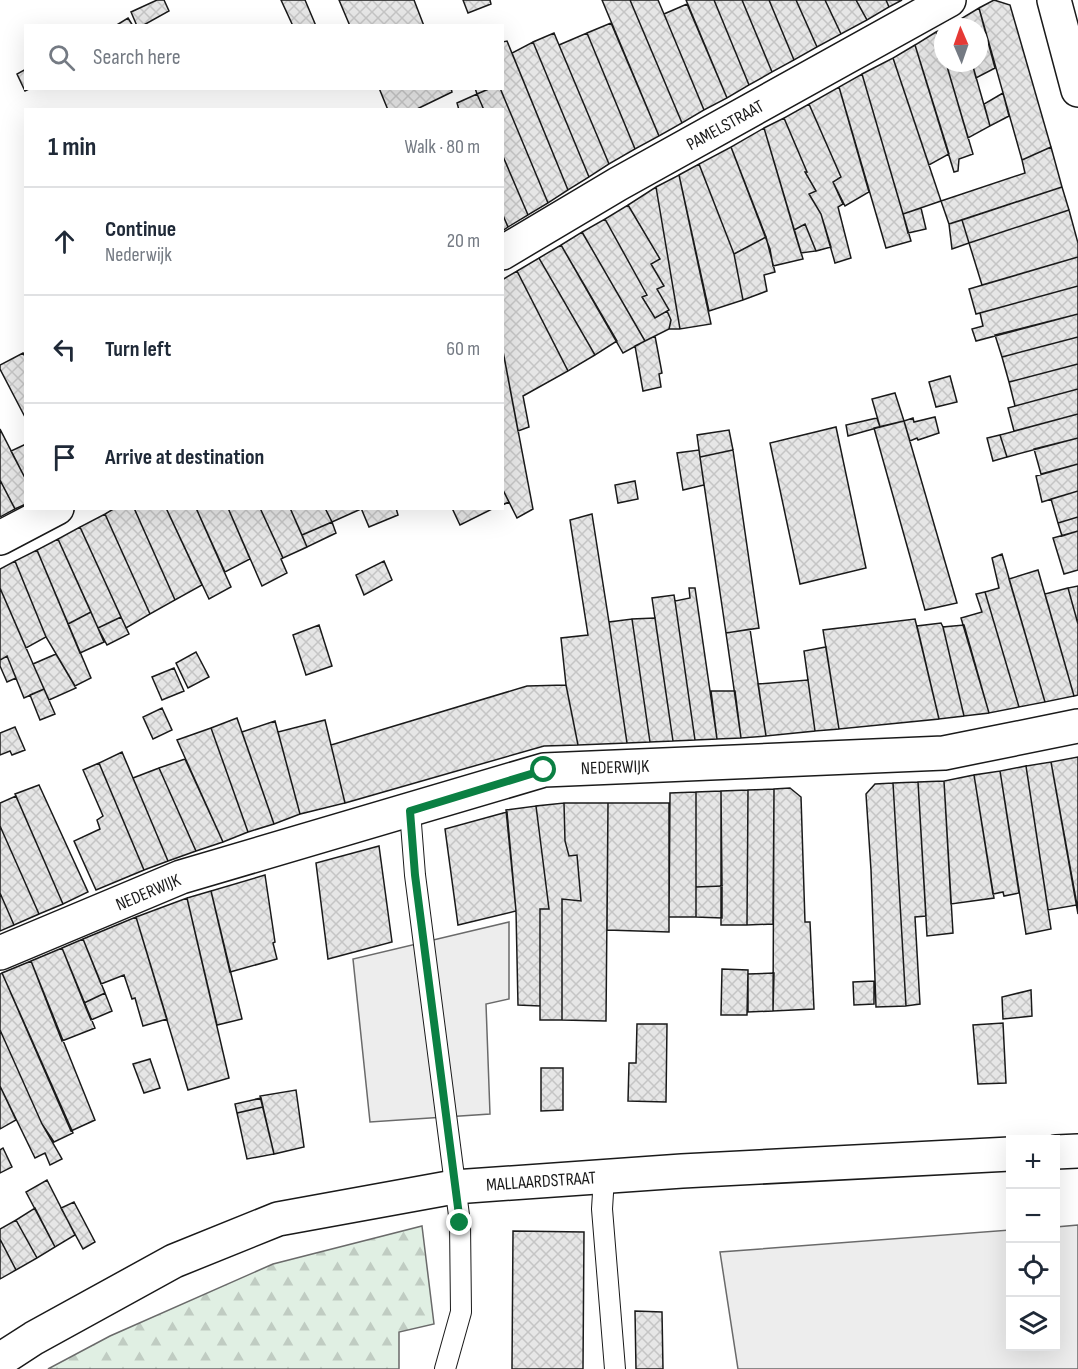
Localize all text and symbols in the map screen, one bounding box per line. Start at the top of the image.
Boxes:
north arrow [934,18,988,72]
search box [24,24,504,90]
icon: search [45,41,78,74]
text: Search here [93,44,180,71]
street label: PAMELSTRAAT [683,96,767,155]
text: 1 min [48,132,96,163]
text: Walk · 80 m [404,135,480,159]
text: Continue [105,216,176,243]
icon: ahead [48,225,81,258]
text: 20 m [447,229,480,253]
text: Nederwijk [105,243,172,267]
icon: left [48,333,81,366]
text: Turn left [105,336,171,363]
text: 60 m [446,337,480,361]
icon: arrive [48,441,81,474]
text: Arrive at destination [105,444,264,471]
route start [530,756,556,782]
street label: NEDERWIJK [581,756,650,779]
street label: NEDERWIJK [113,869,184,915]
map controls [1006,1135,1060,1351]
button: + [1006,1135,1060,1189]
street label: MALLAARDSTRAAT [485,1167,597,1196]
button: − [1006,1189,1060,1243]
route end [446,1209,472,1235]
button: locate [1006,1243,1060,1297]
button: layers [1006,1297,1060,1351]

